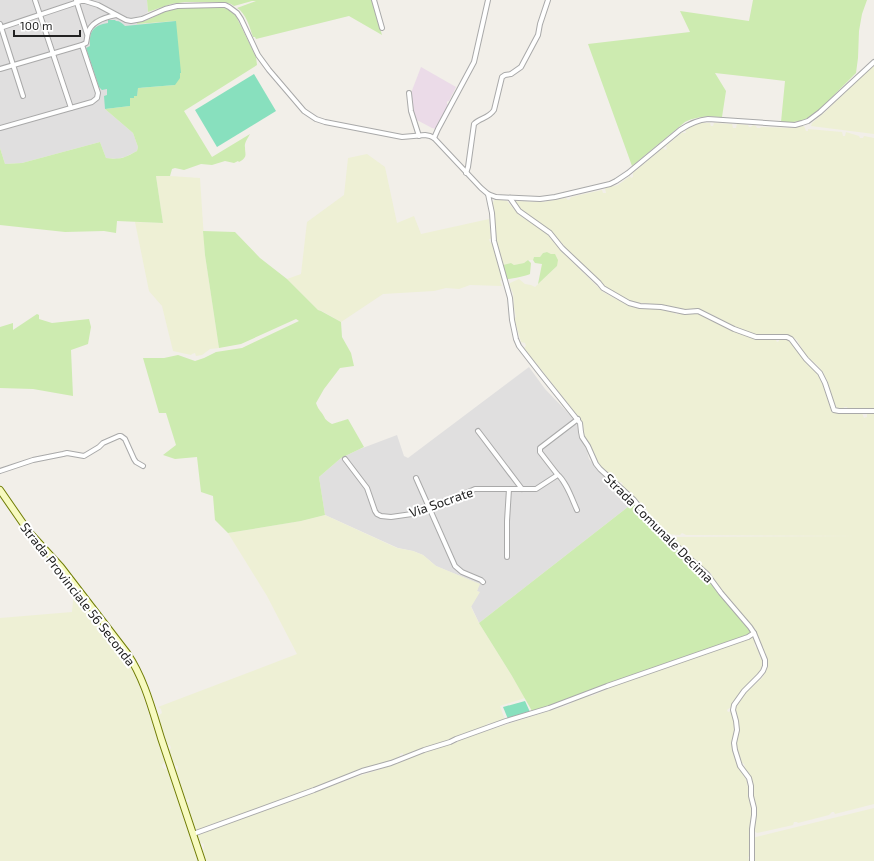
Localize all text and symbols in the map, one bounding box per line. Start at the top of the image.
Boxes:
scale bar [14,12,80,38]
text: 100 m [20,18,52,32]
street label: Strada Comunale Decima [601,470,717,586]
street label: Via Socrate [407,484,475,520]
street label: Strada Provinciale 56 Seconda [17,519,139,669]

